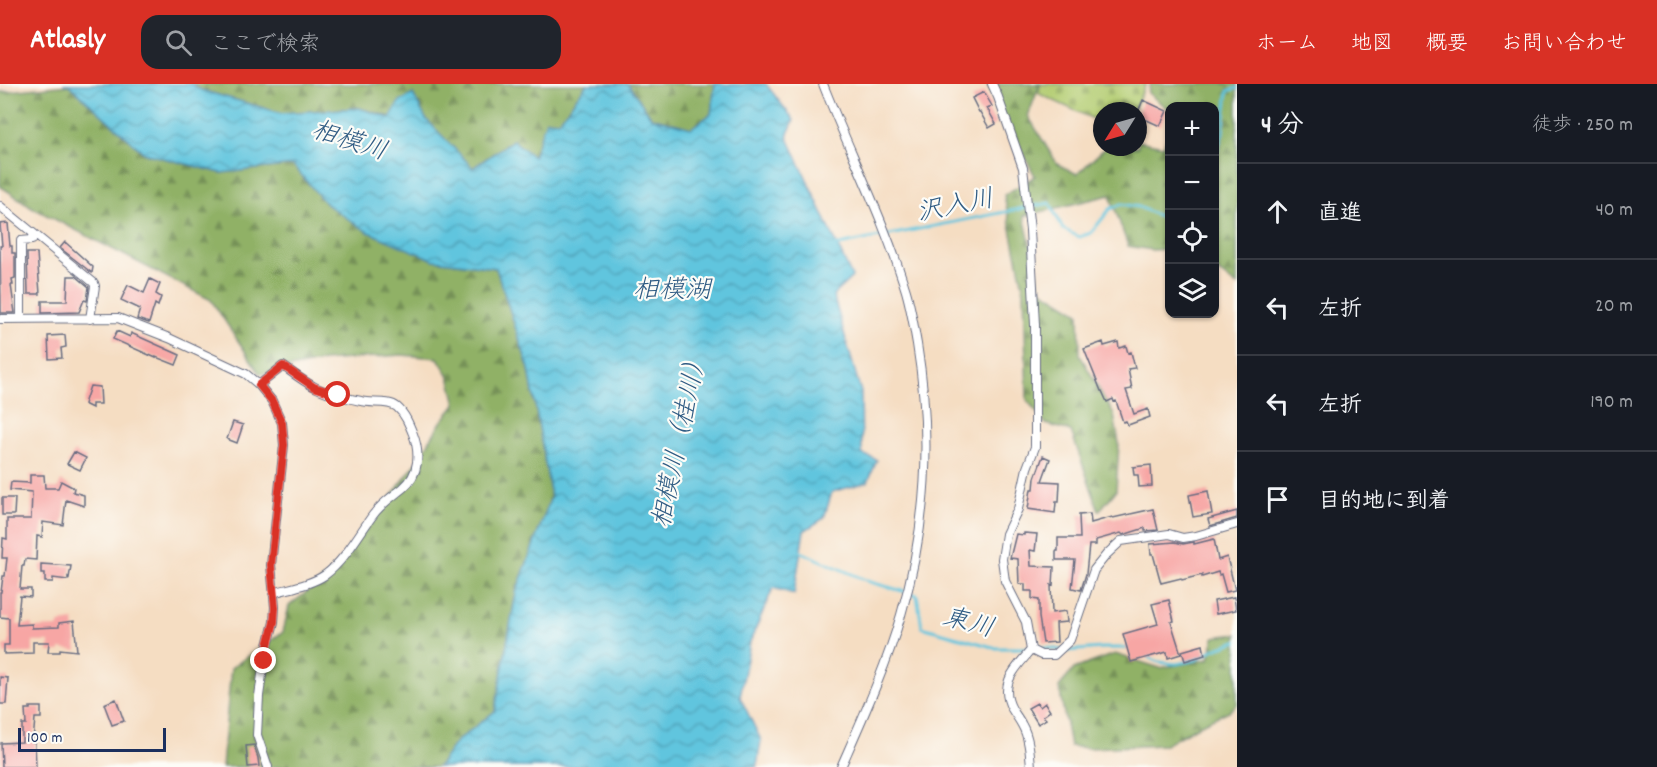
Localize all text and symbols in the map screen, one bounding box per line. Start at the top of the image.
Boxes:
search box [141,15,561,69]
text: Atlasly [30,22,105,62]
icon: search [162,26,195,59]
text: ここで検索 [210,30,320,61]
text: ホーム [1256,30,1318,60]
text: 地図 [1351,30,1393,60]
text: 概要 [1426,30,1468,60]
text: お問い合わせ [1501,30,1627,60]
north arrow [1093,102,1147,156]
map controls [1165,102,1219,318]
button: + [1165,102,1219,156]
text: 4 分 [1261,108,1304,145]
text: 徒歩 · 250 m [1532,112,1633,140]
water label: 相模川 [306,113,392,172]
button: − [1165,156,1219,210]
water label: 沢入川 [914,182,997,233]
icon: ahead [1261,195,1294,228]
text: 40 m [1595,197,1633,225]
text: 直進 [1318,199,1362,230]
button: locate [1165,210,1219,264]
button: layers [1165,264,1219,318]
water label: 相模湖 [633,273,713,310]
icon: left [1261,291,1294,324]
text: 20 m [1595,293,1633,321]
text: 左折 [1318,295,1362,326]
water label: 相模川（桂川） [644,346,718,532]
route start [324,381,350,407]
icon: left [1261,387,1294,420]
text: 190 m [1590,389,1633,417]
text: 左折 [1318,391,1362,422]
icon: arrive [1261,483,1294,516]
text: 目的地に到着 [1318,487,1450,518]
water label: 東川 [938,600,998,649]
route end [250,647,276,673]
scale bar [18,725,166,752]
text: 100 m [27,727,63,750]

